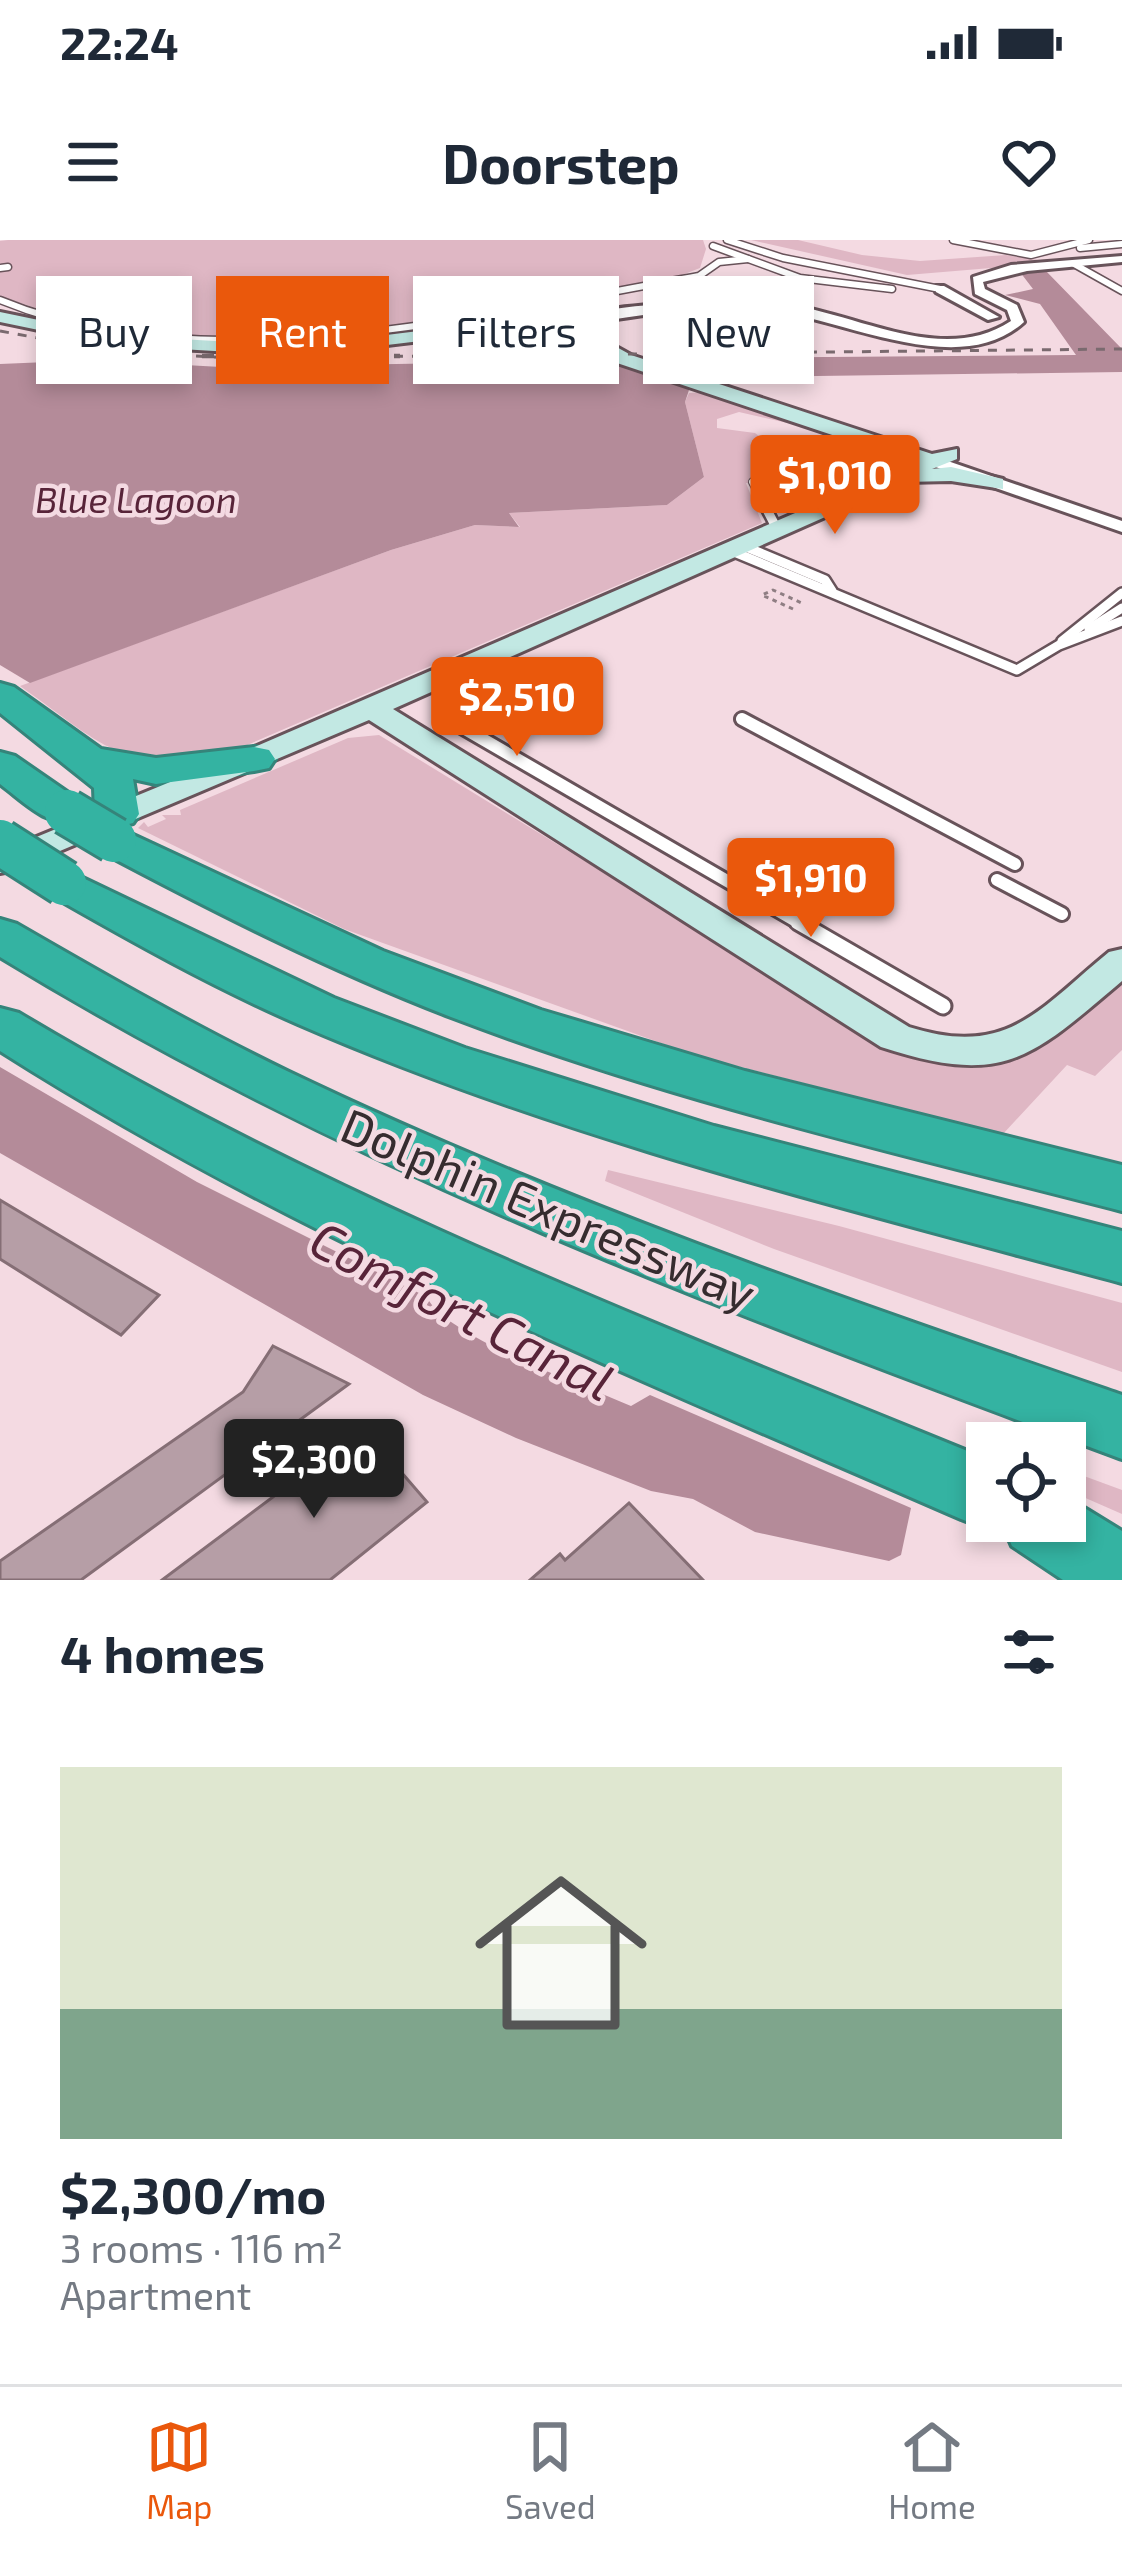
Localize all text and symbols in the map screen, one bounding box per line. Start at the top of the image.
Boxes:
text: 22:24 [60,15,179,69]
icon: menu [60,129,126,195]
icon: heart [996,129,1062,195]
text: Doorstep [442,130,680,195]
chip: Buy [36,276,192,384]
chip: Rent [216,276,389,384]
chip: Filters [413,276,619,384]
chip: New [643,276,814,384]
pin: $1,010 [737,435,933,537]
text: $1,010 [778,450,892,497]
water label: Blue Lagoon [35,477,237,520]
pin: $2,510 [419,657,615,759]
text: $2,510 [458,672,576,719]
pin: $1,910 [713,838,909,940]
text: $1,910 [754,853,868,900]
street label: Dolphin Expressway [333,1095,765,1321]
water label: Comfort Canal [301,1206,625,1412]
pin: $2,300 [216,1419,412,1521]
map controls [966,1422,1086,1542]
button: locate [966,1422,1086,1542]
text: $2,300 [251,1434,377,1481]
icon: filters [996,1619,1062,1685]
text: 4 homes [60,1622,265,1683]
icon: home [453,1845,669,2061]
text: $2,300/mo [60,2163,326,2224]
text: 3 rooms · 116 m² [60,2224,343,2271]
text: Apartment [60,2271,251,2318]
tab: Map [146,2414,213,2526]
tab: Saved [505,2414,596,2526]
tab: Home [888,2414,976,2526]

